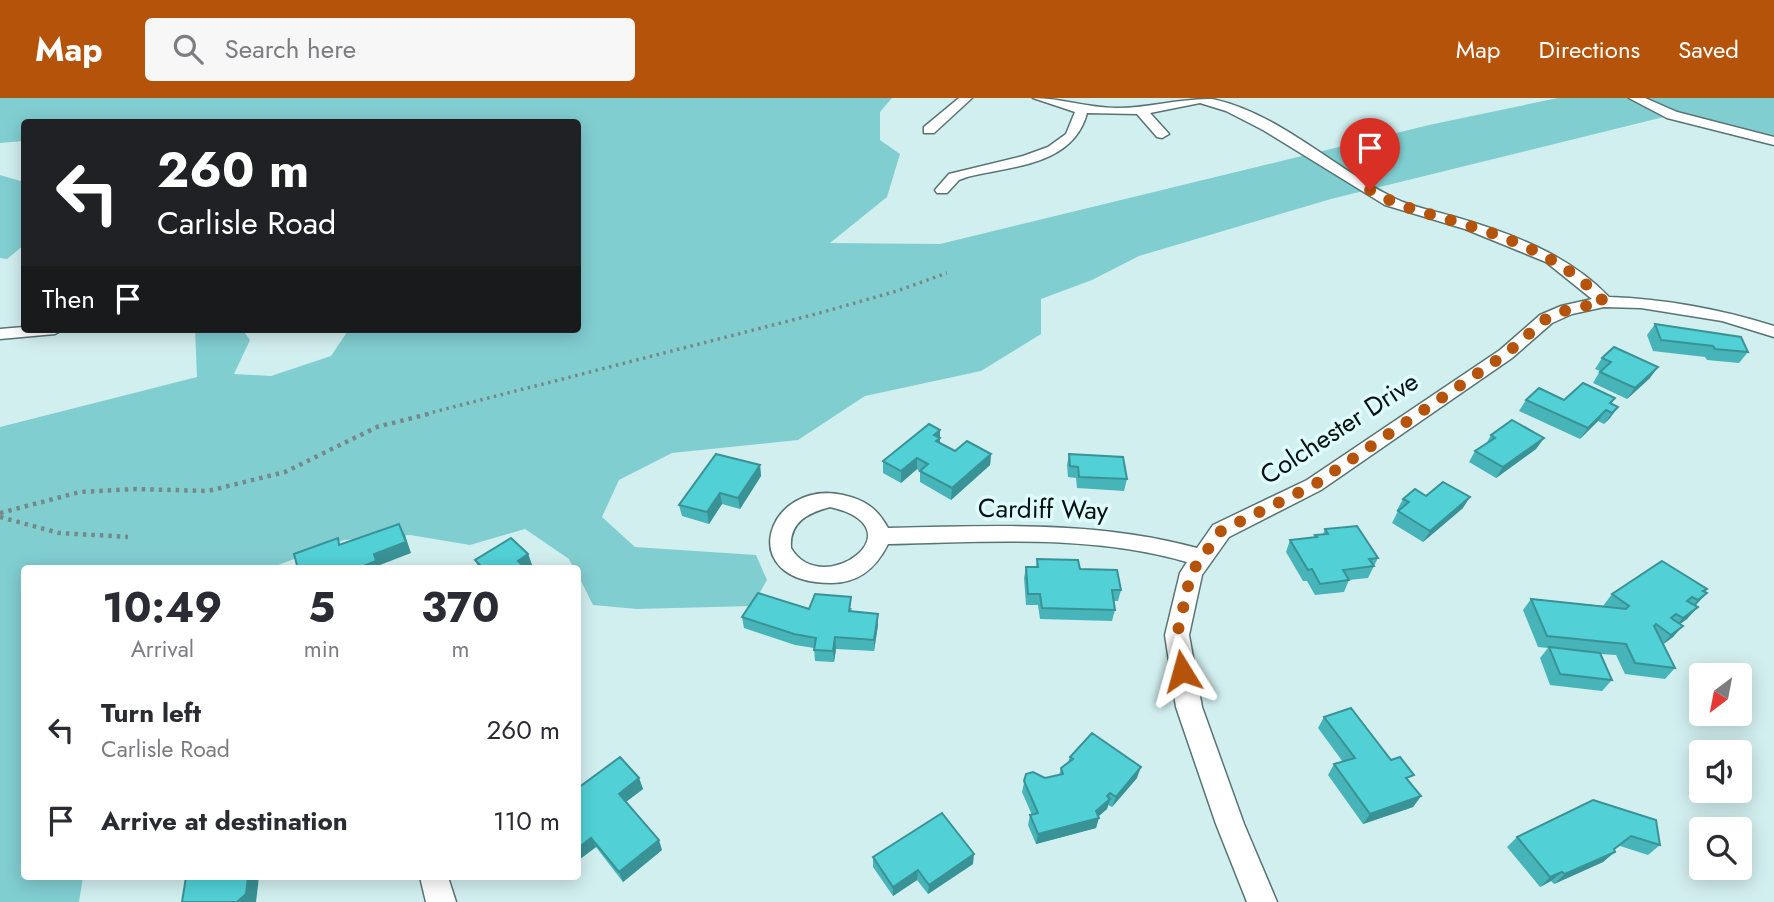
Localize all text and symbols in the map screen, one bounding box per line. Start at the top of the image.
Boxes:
search box [145,18,635,81]
text: Map [35,26,103,73]
icon: search [169,30,207,68]
text: Search here [225,30,356,68]
text: Map [1456,32,1501,67]
text: Directions [1539,32,1640,67]
text: Saved [1678,32,1739,67]
pin [1340,118,1400,190]
icon: arrive [1351,129,1389,167]
text: 260 m [157,135,309,205]
icon: left [42,147,133,238]
text: Carlisle Road [157,200,336,246]
text: Then [42,280,95,318]
icon: arrive [109,280,147,318]
street label: Colchester Drive [1252,362,1426,494]
street label: Cardiff Way [977,489,1109,529]
text: 10:49 [102,577,222,638]
text: 5 [308,577,335,638]
text: 370 [421,577,500,638]
text: Arrival [131,632,194,666]
text: min [304,632,340,666]
text: m [451,632,469,666]
position arrow [1145,634,1219,708]
north arrow [1689,663,1752,726]
map controls [1689,663,1752,880]
text: Turn left [101,694,201,732]
icon: left [42,711,80,749]
text: 260 m [487,711,560,749]
text: Carlisle Road [101,732,230,766]
button: sound [1689,740,1752,803]
icon: arrive [42,802,80,840]
text: Arrive at destination [101,802,348,840]
text: 110 m [493,802,560,840]
button: search [1689,817,1752,880]

